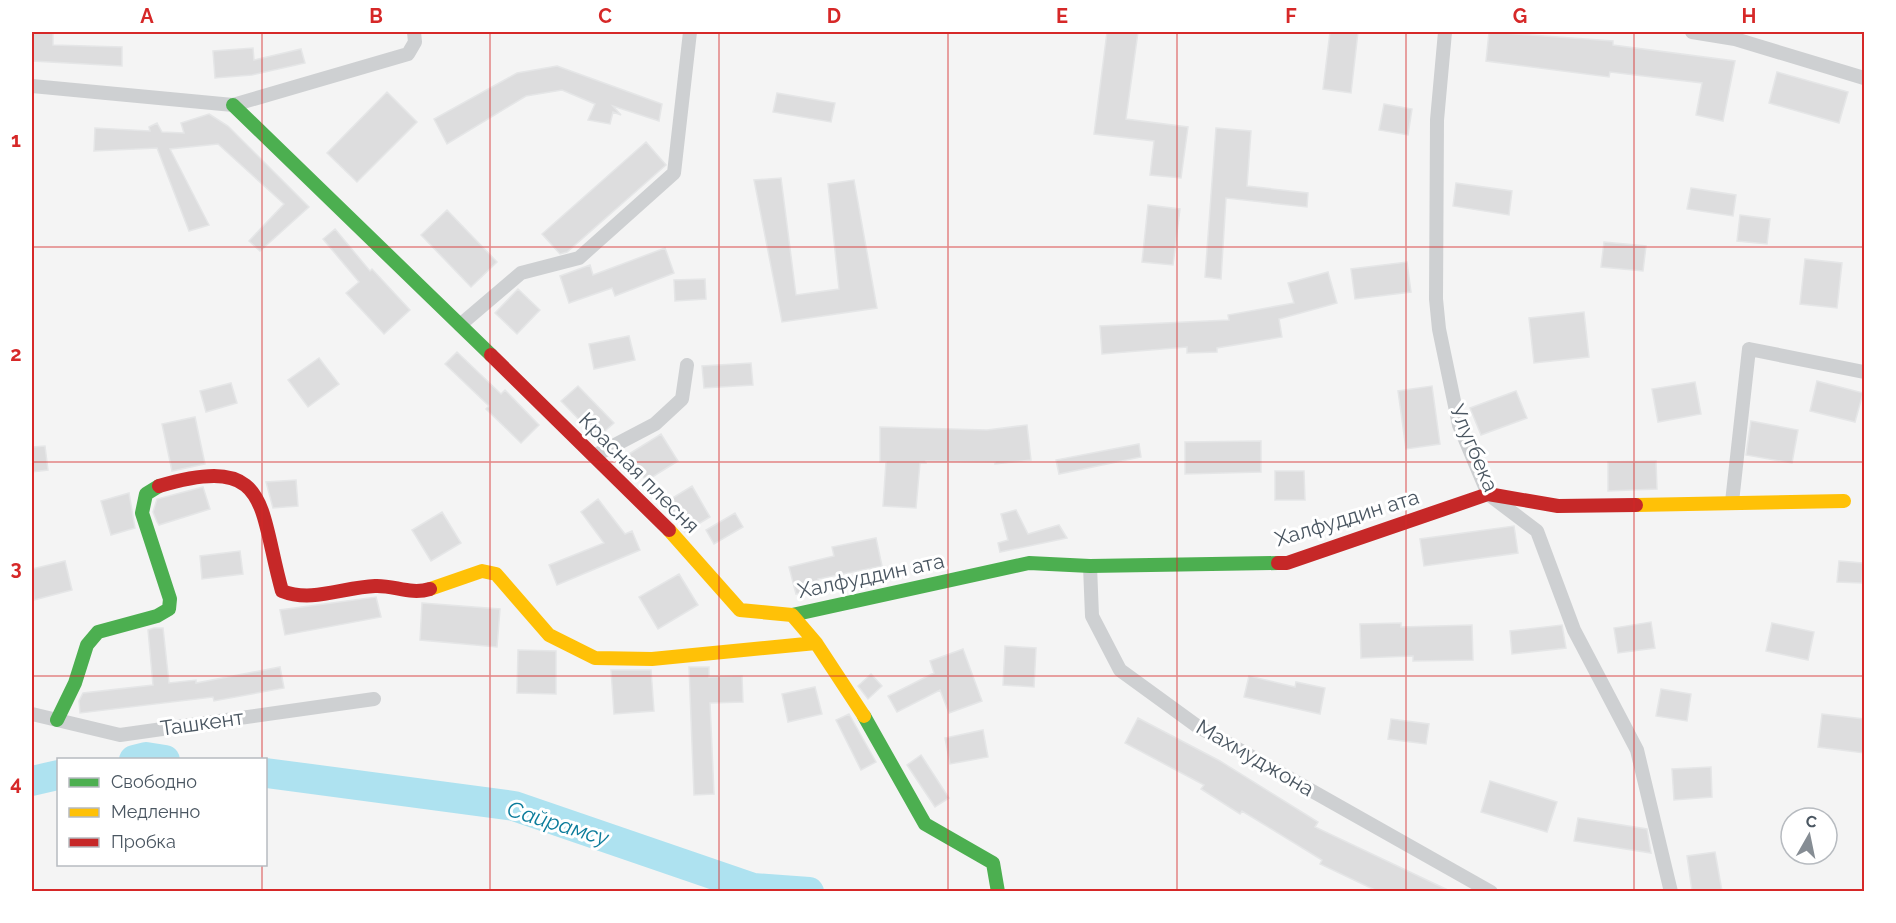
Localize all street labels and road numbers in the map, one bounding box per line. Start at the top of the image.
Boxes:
street label: Улугбека [1445,400,1504,495]
street label: Красная плесня [574,407,705,538]
street label: Халфуддин ата [1272,484,1422,551]
street label: Халфуддин ата [795,548,947,603]
street label: Ташкент [159,704,245,741]
street label: Махмуджона [1192,714,1318,801]

